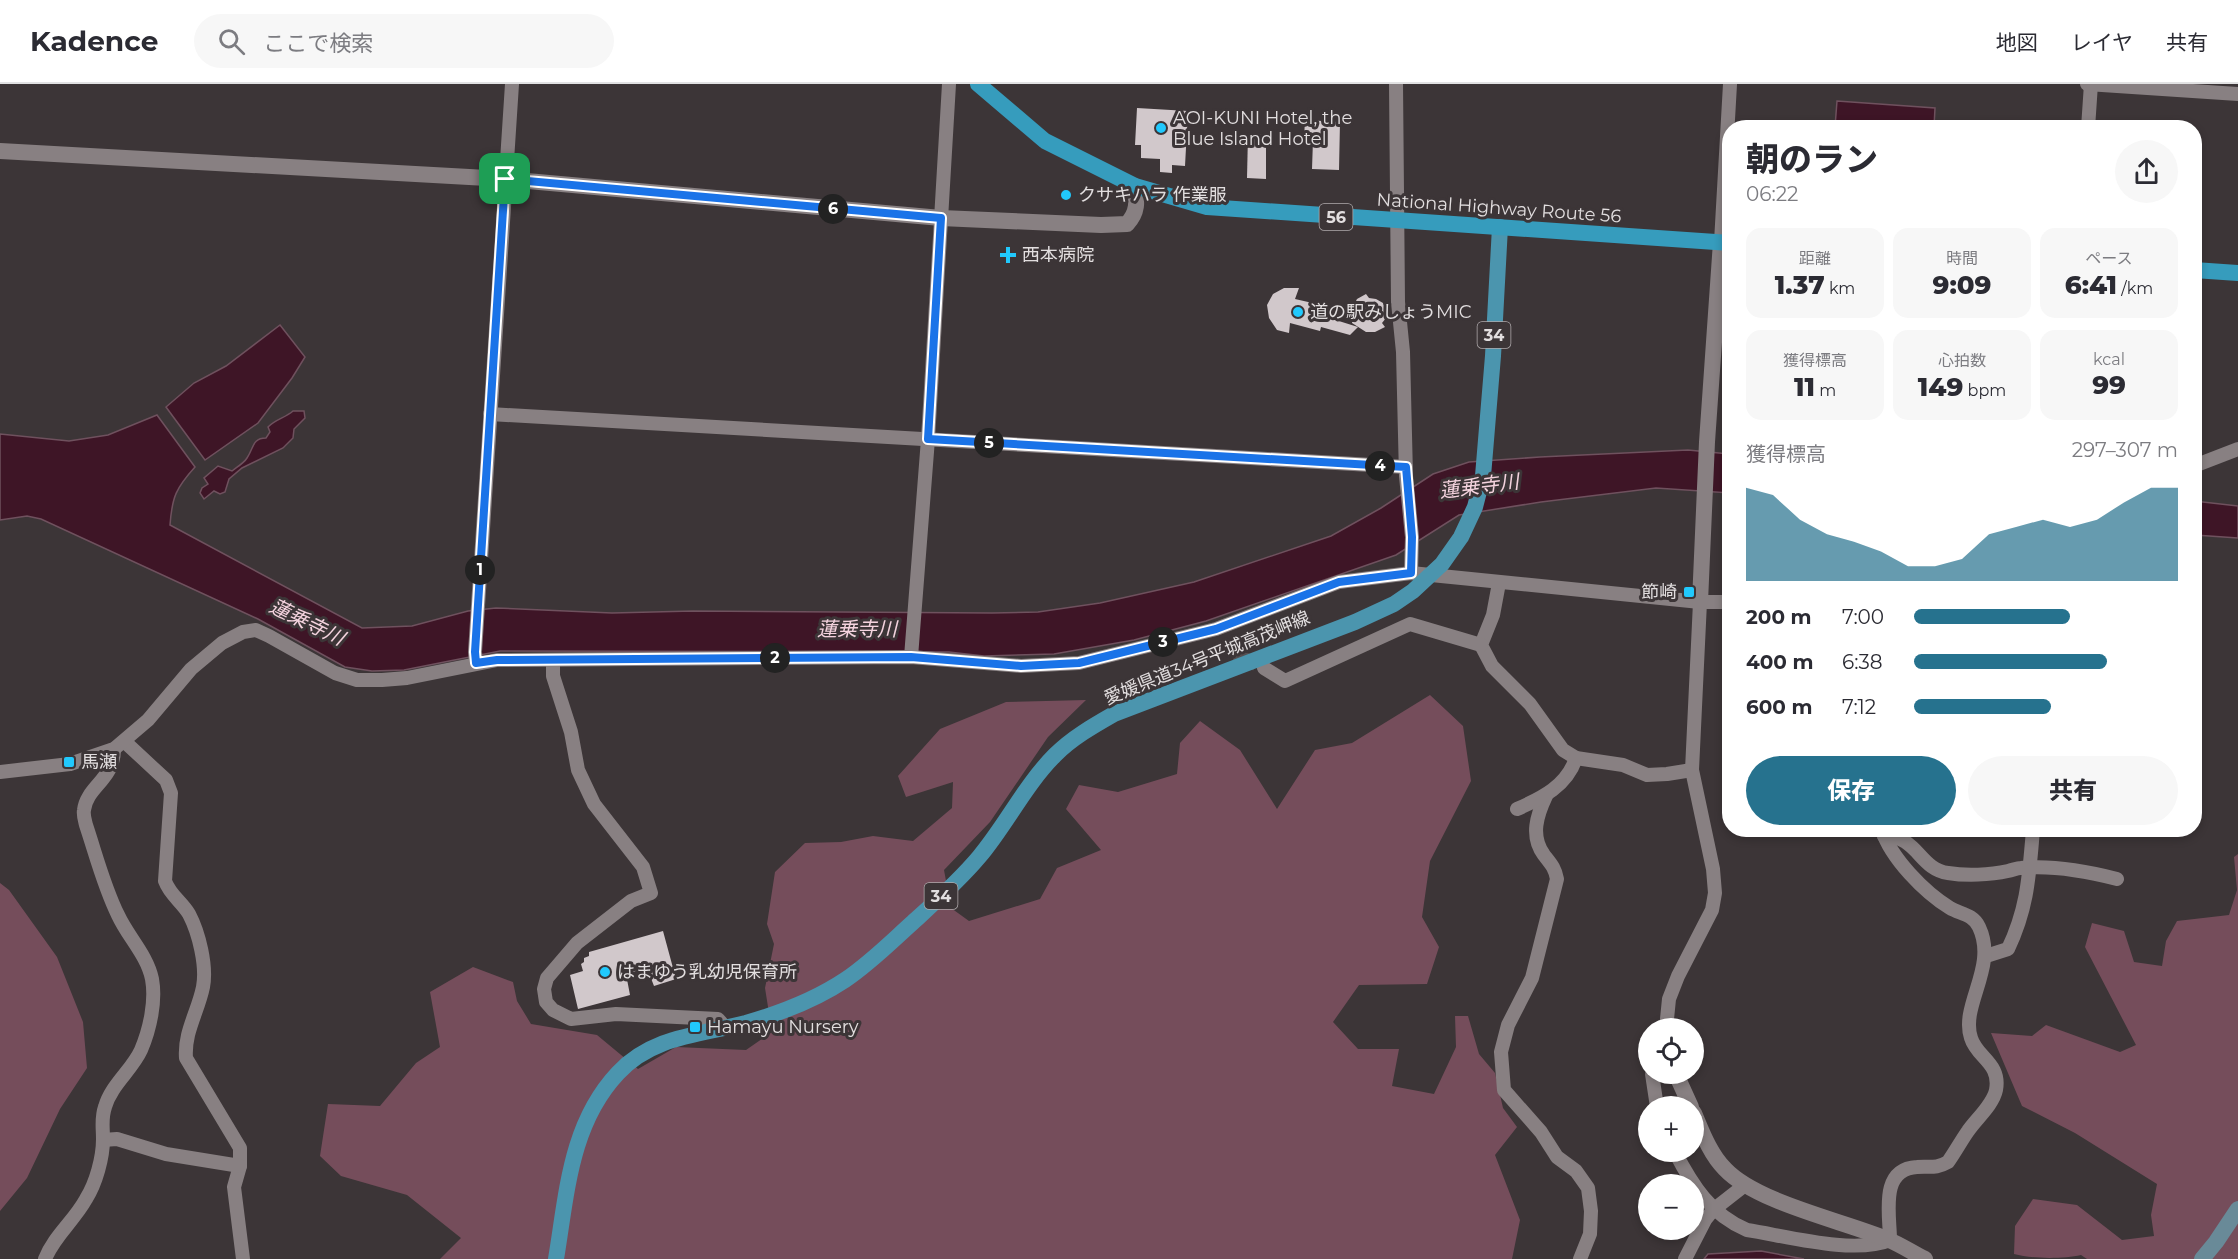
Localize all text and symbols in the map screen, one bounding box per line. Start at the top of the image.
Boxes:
search box [194,14,614,68]
text: Kadence [30,24,158,58]
icon: search [215,25,248,58]
text: ここで検索 [263,30,373,57]
text: 地図 [1996,30,2038,55]
text: レイヤ [2071,30,2133,55]
text: 共有 [2166,30,2208,55]
place label: AOI-KUNI Hotel, the Blue Island Hotel [1173,107,1352,150]
marker: AOI-KUNI Hotel, the Blue Island Hotel [1154,121,1168,135]
text: 朝のラン [1746,139,1878,179]
button: share [2115,140,2178,203]
pin [479,153,530,204]
icon: arrive [488,162,521,195]
text: 06:22 [1746,182,1798,206]
place label: クサキハラ 作業服 [1078,184,1227,206]
marker: クサキハラ 作業服 [1059,188,1073,202]
street label: National Highway Route 56 [1376,188,1622,228]
pin: 6 [818,194,848,224]
text: 6 [828,199,838,218]
road number: 56 [1320,204,1352,230]
place label: 西本病院 [1022,244,1094,266]
marker: 西本病院 [999,246,1017,264]
text: 距離 [1799,249,1831,268]
text: 時間 [1946,249,1978,268]
text: ペース [2085,249,2133,268]
text: 1.37 [1775,269,1825,301]
text: 9:09 [1933,269,1991,301]
text: 6:41 [2065,269,2117,301]
text: km [1825,279,1855,298]
text: /km [2117,279,2153,298]
place label: 道の駅みしょうMIC [1310,301,1472,323]
marker: 道の駅みしょうMIC [1291,305,1305,319]
road number: 34 [1478,322,1510,348]
text: kcal [2093,350,2125,369]
text: 獲得標高 [1783,351,1847,370]
text: 心拍数 [1938,351,1986,370]
text: 99 [2092,369,2126,401]
text: 11 [1794,371,1815,403]
text: 149 [1918,371,1963,403]
text: m [1815,381,1836,400]
text: bpm [1963,381,2006,400]
pin: 5 [974,428,1004,458]
text: 5 [984,433,994,452]
text: 297–307 m [2072,438,2178,462]
text: 獲得標高 [1746,442,1826,466]
pin: 4 [1365,451,1395,481]
text: 4 [1374,456,1386,475]
water label: 蓮乗寺川 [1438,469,1522,503]
pin: 1 [465,555,495,585]
text: 1 [477,560,483,579]
place label: 節崎 [1641,581,1677,603]
marker: 節崎 [1682,585,1696,599]
water label: 蓮乗寺川 [266,594,350,651]
text: 200 m [1746,605,1812,629]
text: 7:00 [1842,605,1884,629]
street label: 愛媛県道34号平城高茂岬線 [1101,607,1313,709]
water label: 蓮乗寺川 [817,617,899,641]
pin: 3 [1148,627,1178,657]
pin: 2 [760,643,790,673]
text: 2 [770,648,780,667]
text: 400 m [1746,650,1814,674]
text: 6:38 [1842,650,1882,674]
text: 600 m [1746,695,1813,719]
text: 7:12 [1842,695,1876,719]
place label: 馬瀬 [81,751,117,773]
marker: 馬瀬 [62,755,76,769]
button: 保存 [1746,756,1956,825]
button: 共有 [1968,756,2178,825]
road number: 34 [924,883,958,909]
place label: はまゆう乳幼児保育所 [617,961,797,983]
marker: はまゆう乳幼児保育所 [598,965,612,979]
place label: Hamayu Nursery [707,1016,859,1038]
map controls [1638,1018,1704,1240]
button: locate [1638,1018,1704,1084]
marker: Hamayu Nursery [688,1020,702,1034]
button: + [1638,1096,1704,1162]
button: − [1638,1174,1704,1240]

